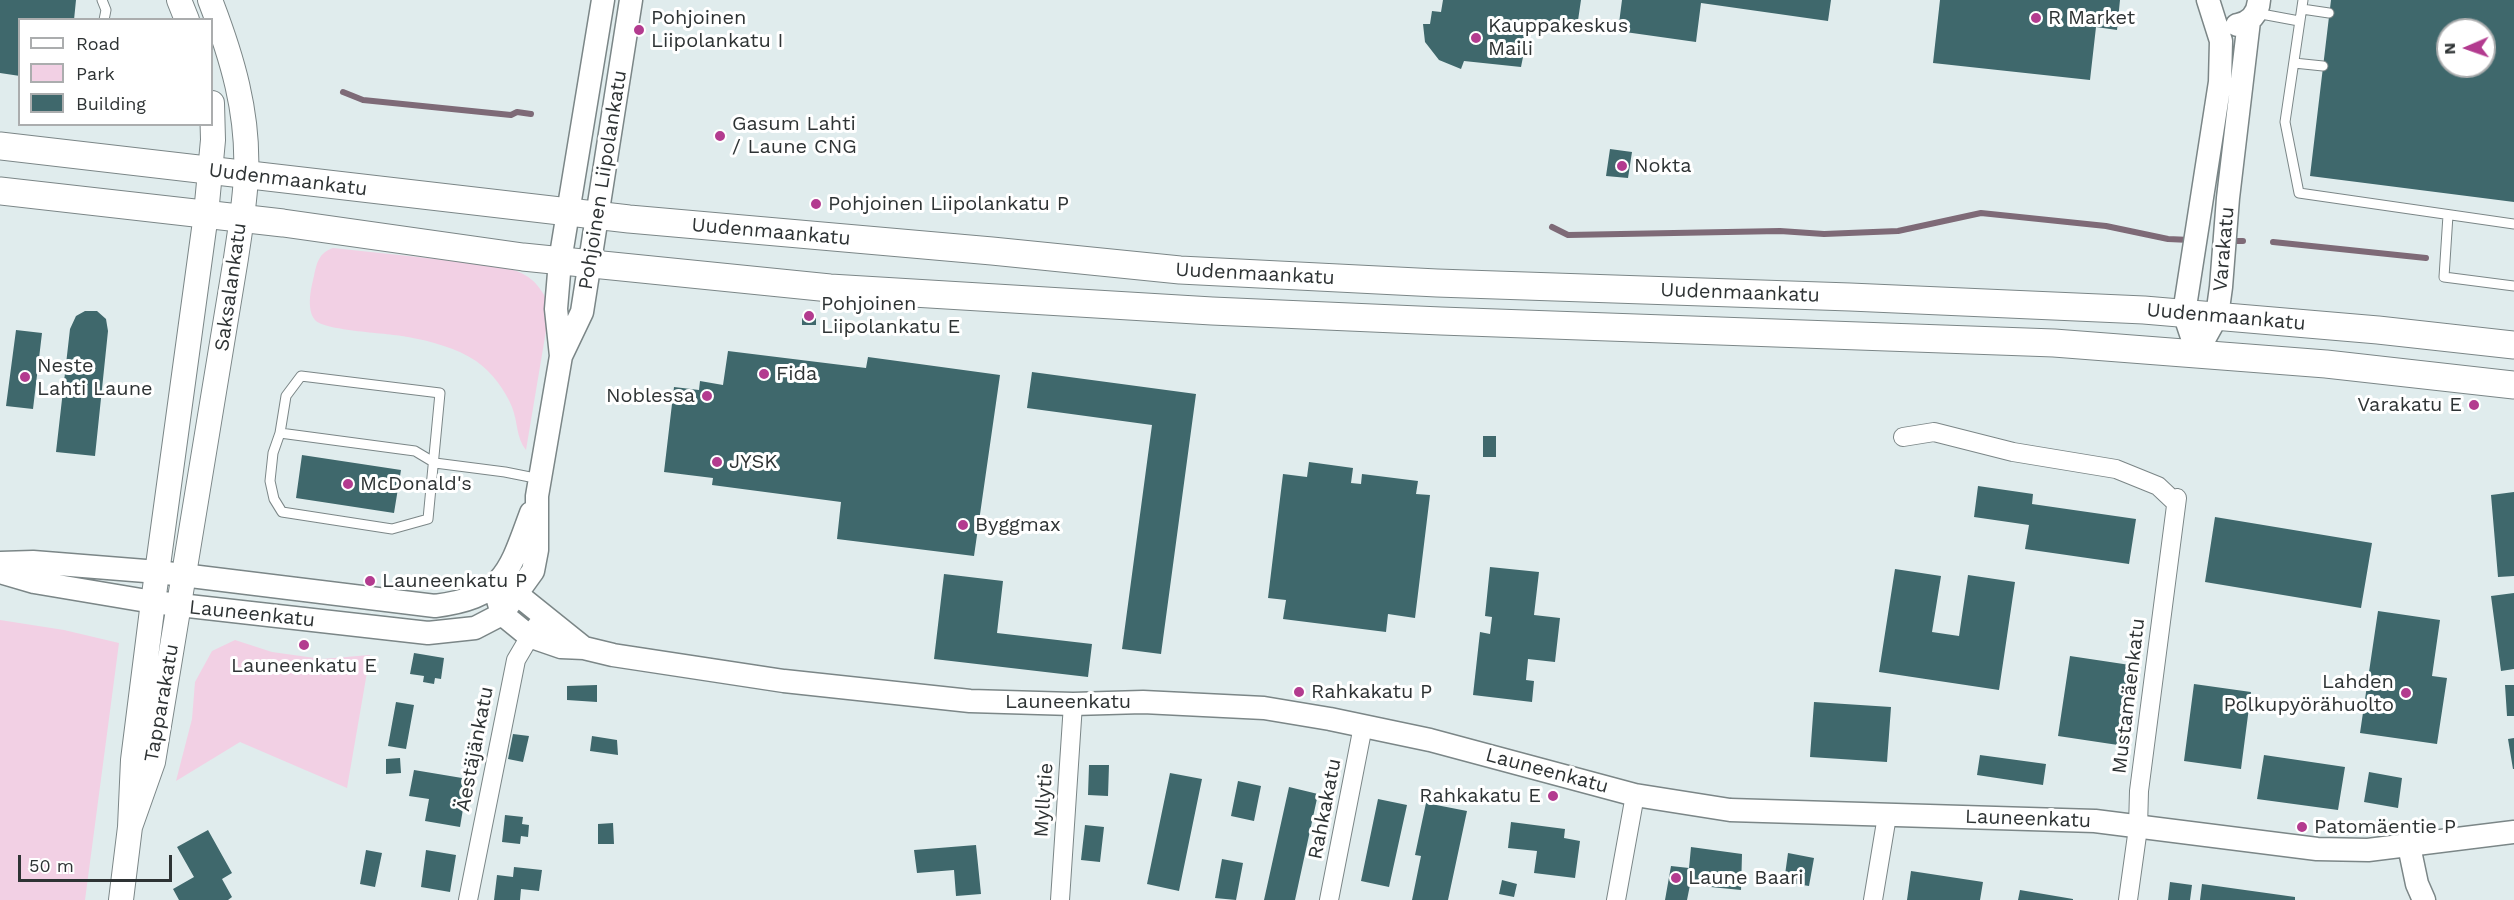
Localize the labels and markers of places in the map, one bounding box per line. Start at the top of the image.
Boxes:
place label: Pohjoinen Liipolankatu I [651,6,783,53]
place label: R Market [2048,6,2135,30]
marker: R Market [2029,11,2043,25]
place label: Kauppakeskus Maili [1488,14,1628,61]
marker: Pohjoinen Liipolankatu I [632,23,646,37]
marker: Kauppakeskus Maili [1469,31,1483,45]
place label: Gasum Lahti / Laune CNG [732,112,857,159]
marker: Gasum Lahti / Laune CNG [713,129,727,143]
place label: Nokta [1634,154,1692,178]
marker: Nokta [1615,159,1629,173]
place label: Pohjoinen Liipolankatu P [828,192,1069,216]
marker: Pohjoinen Liipolankatu P [809,197,823,211]
place label: Pohjoinen Liipolankatu E [821,292,960,339]
marker: Pohjoinen Liipolankatu E [802,309,816,323]
place label: Neste Lahti Laune [37,354,153,401]
place label: Fida [776,362,817,386]
marker: Fida [757,367,771,381]
marker: Neste Lahti Laune [18,370,32,384]
place label: Noblessa [606,384,695,408]
marker: Noblessa [700,389,714,403]
place label: Varakatu E [2357,393,2462,417]
marker: Varakatu E [2467,398,2481,412]
place label: JYSK [729,450,777,474]
marker: JYSK [710,455,724,469]
place label: McDonald's [360,472,472,496]
marker: McDonald's [341,477,355,491]
place label: Byggmax [975,513,1061,537]
marker: Byggmax [956,518,970,532]
place label: Launeenkatu P [382,569,527,593]
marker: Launeenkatu P [363,574,377,588]
marker: Launeenkatu E [297,638,311,652]
place label: Launeenkatu E [231,654,377,678]
place label: Lahden Polkupyörähuolto [2224,670,2394,717]
place label: Rahkakatu P [1311,680,1432,704]
marker: Rahkakatu P [1292,685,1306,699]
marker: Lahden Polkupyörähuolto [2399,686,2413,700]
place label: Rahkakatu E [1419,784,1541,808]
marker: Rahkakatu E [1546,789,1560,803]
place label: Patomäentie P [2314,815,2456,839]
marker: Patomäentie P [2295,820,2309,834]
place label: Laune Baari [1688,866,1804,890]
marker: Laune Baari [1669,871,1683,885]

